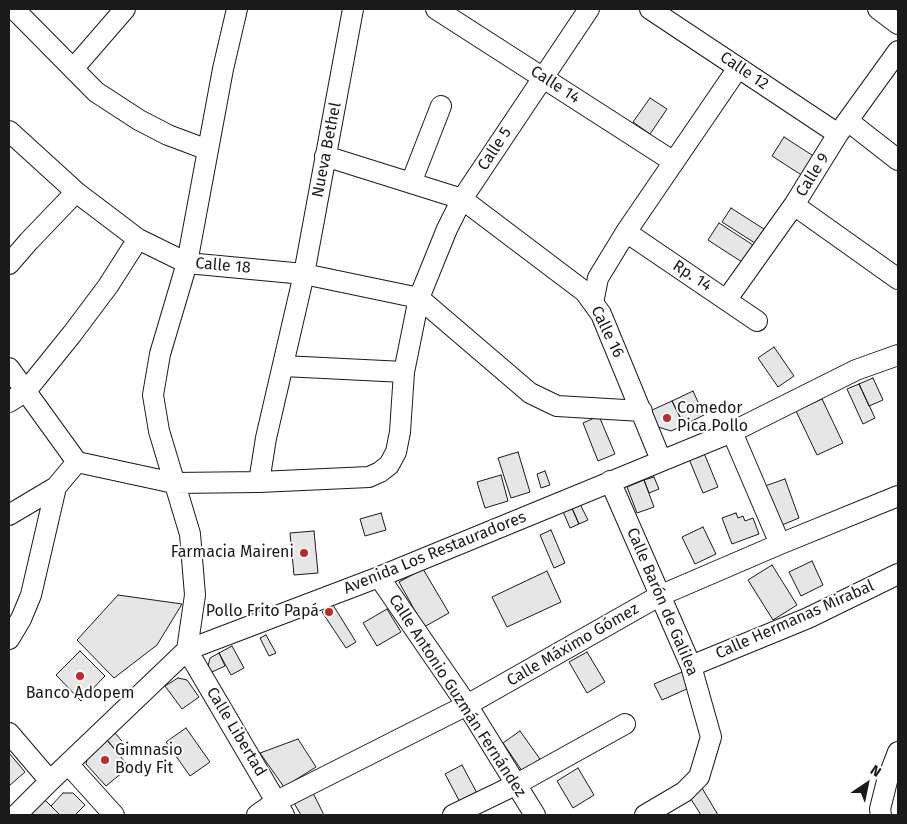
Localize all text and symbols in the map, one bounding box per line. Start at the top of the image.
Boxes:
street label: Calle 12 [716,48,772,94]
street label: Calle 14 [527,62,583,108]
street label: Nueva Bethel [308,101,346,199]
street label: Calle 5 [474,124,516,174]
street label: Calle 9 [792,150,834,200]
street label: Calle 18 [195,254,251,278]
street label: Rp. 14 [669,256,715,296]
street label: Calle 16 [586,303,628,361]
place label: Comedor Pica Pollo [677,399,748,437]
marker: Comedor Pica Pollo [661,412,673,424]
street label: Avenida Los Restauradores [341,508,529,598]
street label: Calle Barón de Galilea [622,525,702,679]
place label: Farmacia Maireni [171,543,294,563]
marker: Farmacia Maireni [298,547,310,559]
street label: Calle Hermanas Mirabal [713,576,877,664]
street label: Calle Antonio Guzmán Fernández [384,591,530,801]
street label: Calle Máximo Gómez [504,599,642,691]
place label: Pollo Frito Papá [206,602,319,622]
marker: Pollo Frito Papá [323,606,335,618]
marker: Banco Adopem [74,670,86,682]
place label: Banco Adopem [26,684,134,704]
street label: Calle Libertad [202,684,270,780]
place label: Gimnasio Body Fit [115,741,183,779]
marker: Gimnasio Body Fit [99,754,111,766]
north arrow [842,759,892,809]
text: N [867,761,884,781]

